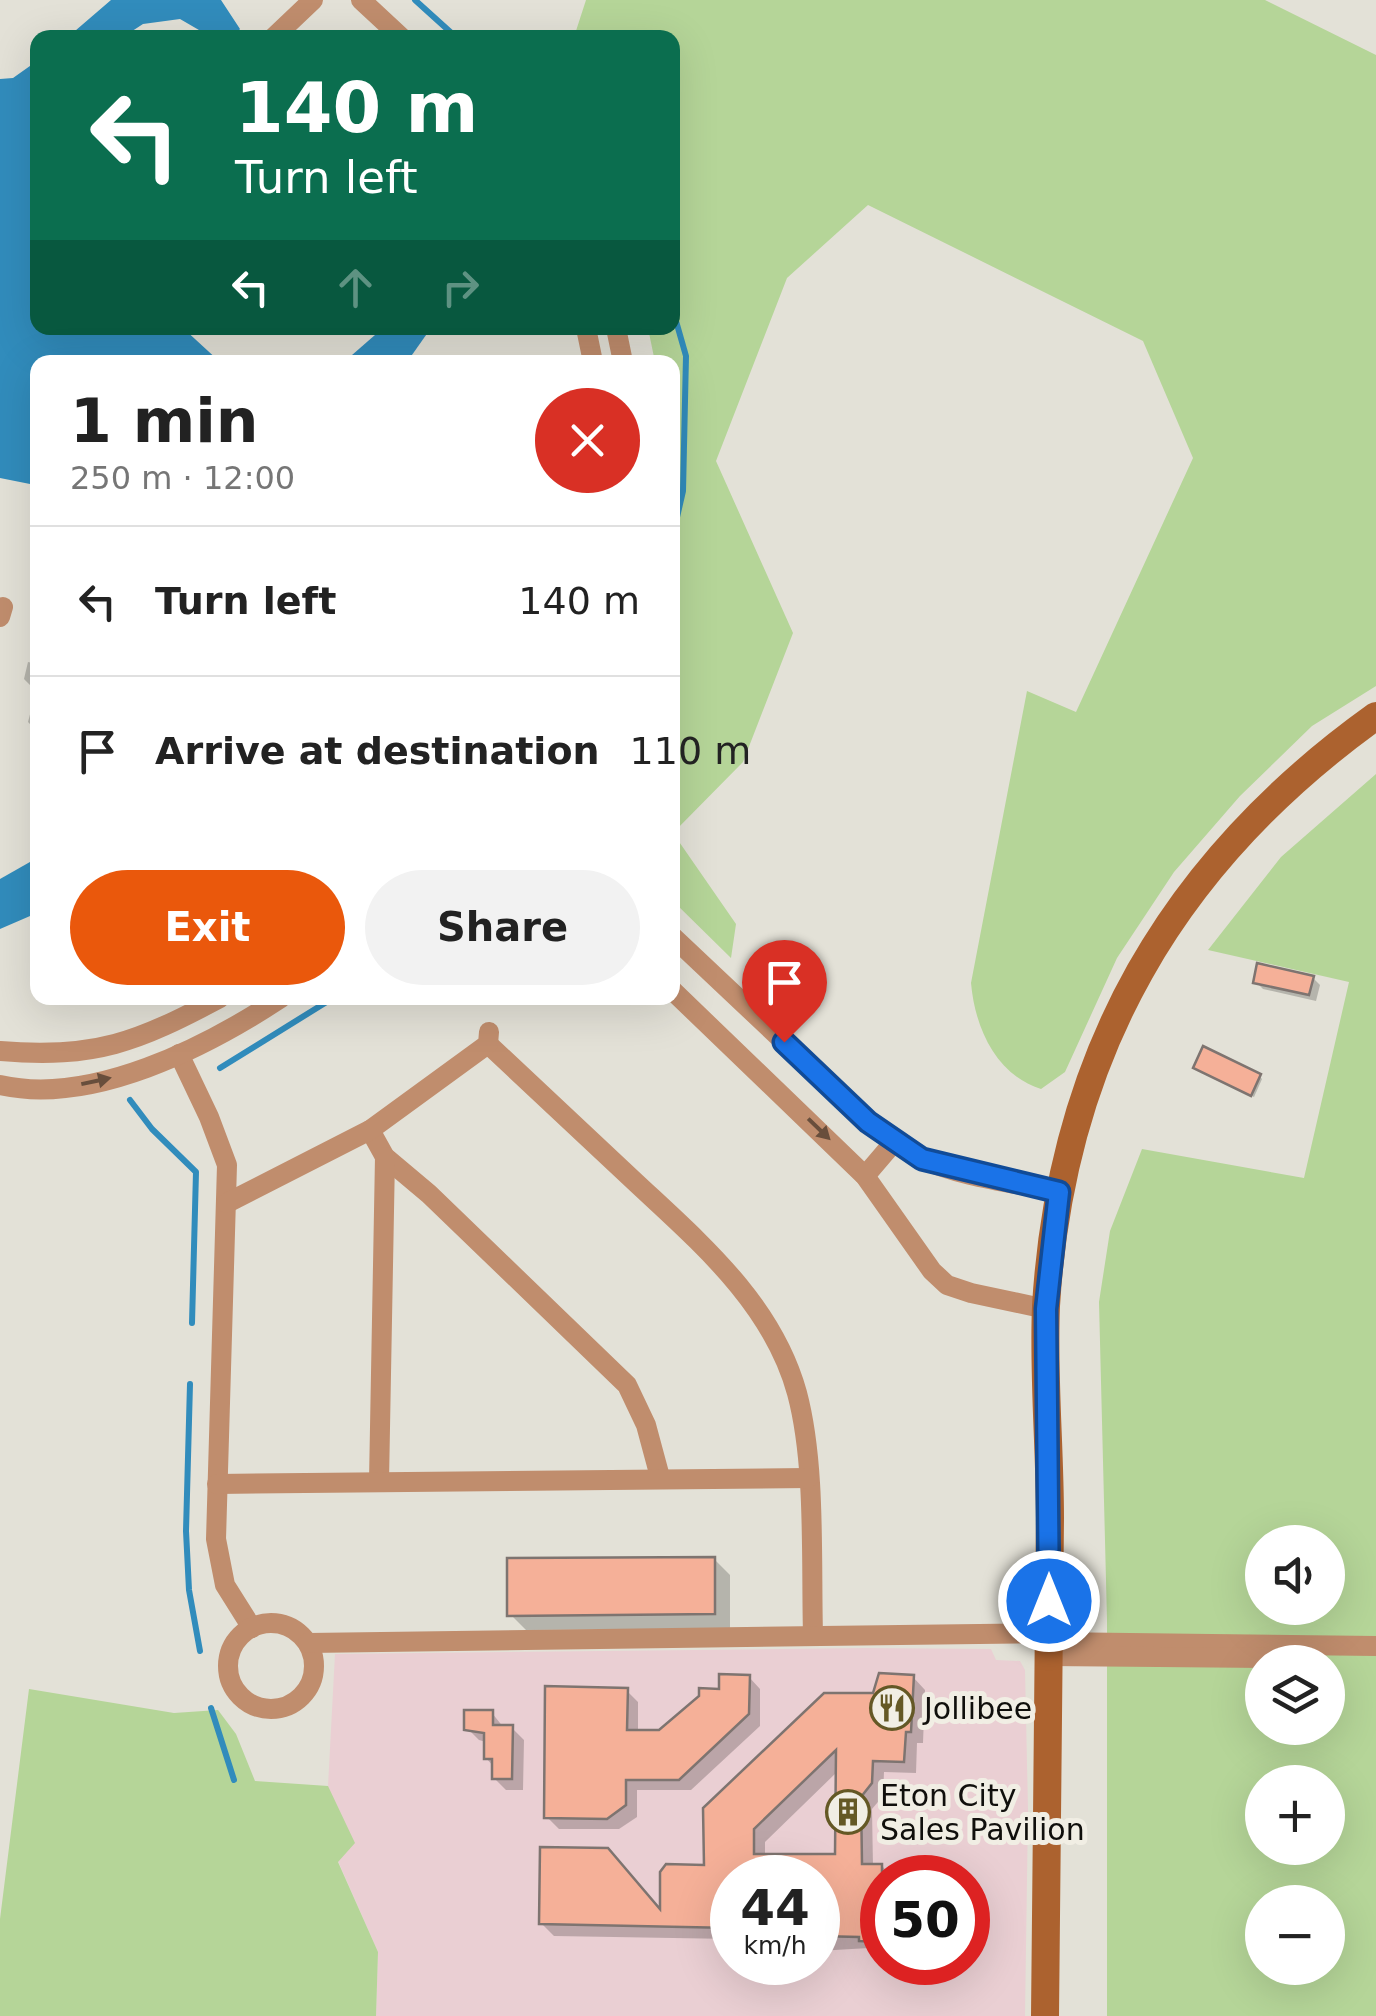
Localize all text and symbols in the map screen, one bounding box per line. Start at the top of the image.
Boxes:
text: 140 m [235,67,478,149]
icon: left [70,70,200,200]
text: Turn left [235,151,418,204]
icon: left [223,260,278,315]
icon: ahead [328,260,383,315]
icon: right [433,260,488,315]
text: 1 min [70,386,258,456]
button: close [535,388,640,493]
text: 250 m · 12:00 [70,459,295,497]
icon: left [70,574,125,629]
text: Turn left [155,579,336,623]
text: 140 m [518,579,640,623]
icon: arrive [70,724,125,779]
text: Arrive at destination [155,729,600,773]
text: 110 m [630,729,751,773]
button: Exit [70,870,345,985]
button: Share [365,870,640,985]
pin [742,940,827,1043]
icon: arrive [757,955,812,1010]
one-way arrow [81,1073,112,1088]
one-way arrow [807,1118,831,1141]
map controls [1245,1525,1345,1985]
button: sound [1245,1525,1345,1625]
position arrow [997,1549,1101,1653]
button: layers [1245,1645,1345,1745]
restaurant icon: Jollibee [869,1685,915,1731]
place label: Jollibee [922,1691,1032,1726]
button: + [1245,1765,1345,1865]
place label: Eton City Sales Pavilion [880,1778,1085,1847]
building icon: Eton City Sales Pavilion [825,1789,871,1835]
speed limit sign: 50 [860,1855,990,1985]
text: 44 [740,1879,810,1937]
button: − [1245,1885,1345,1985]
text: km/h [743,1931,807,1960]

